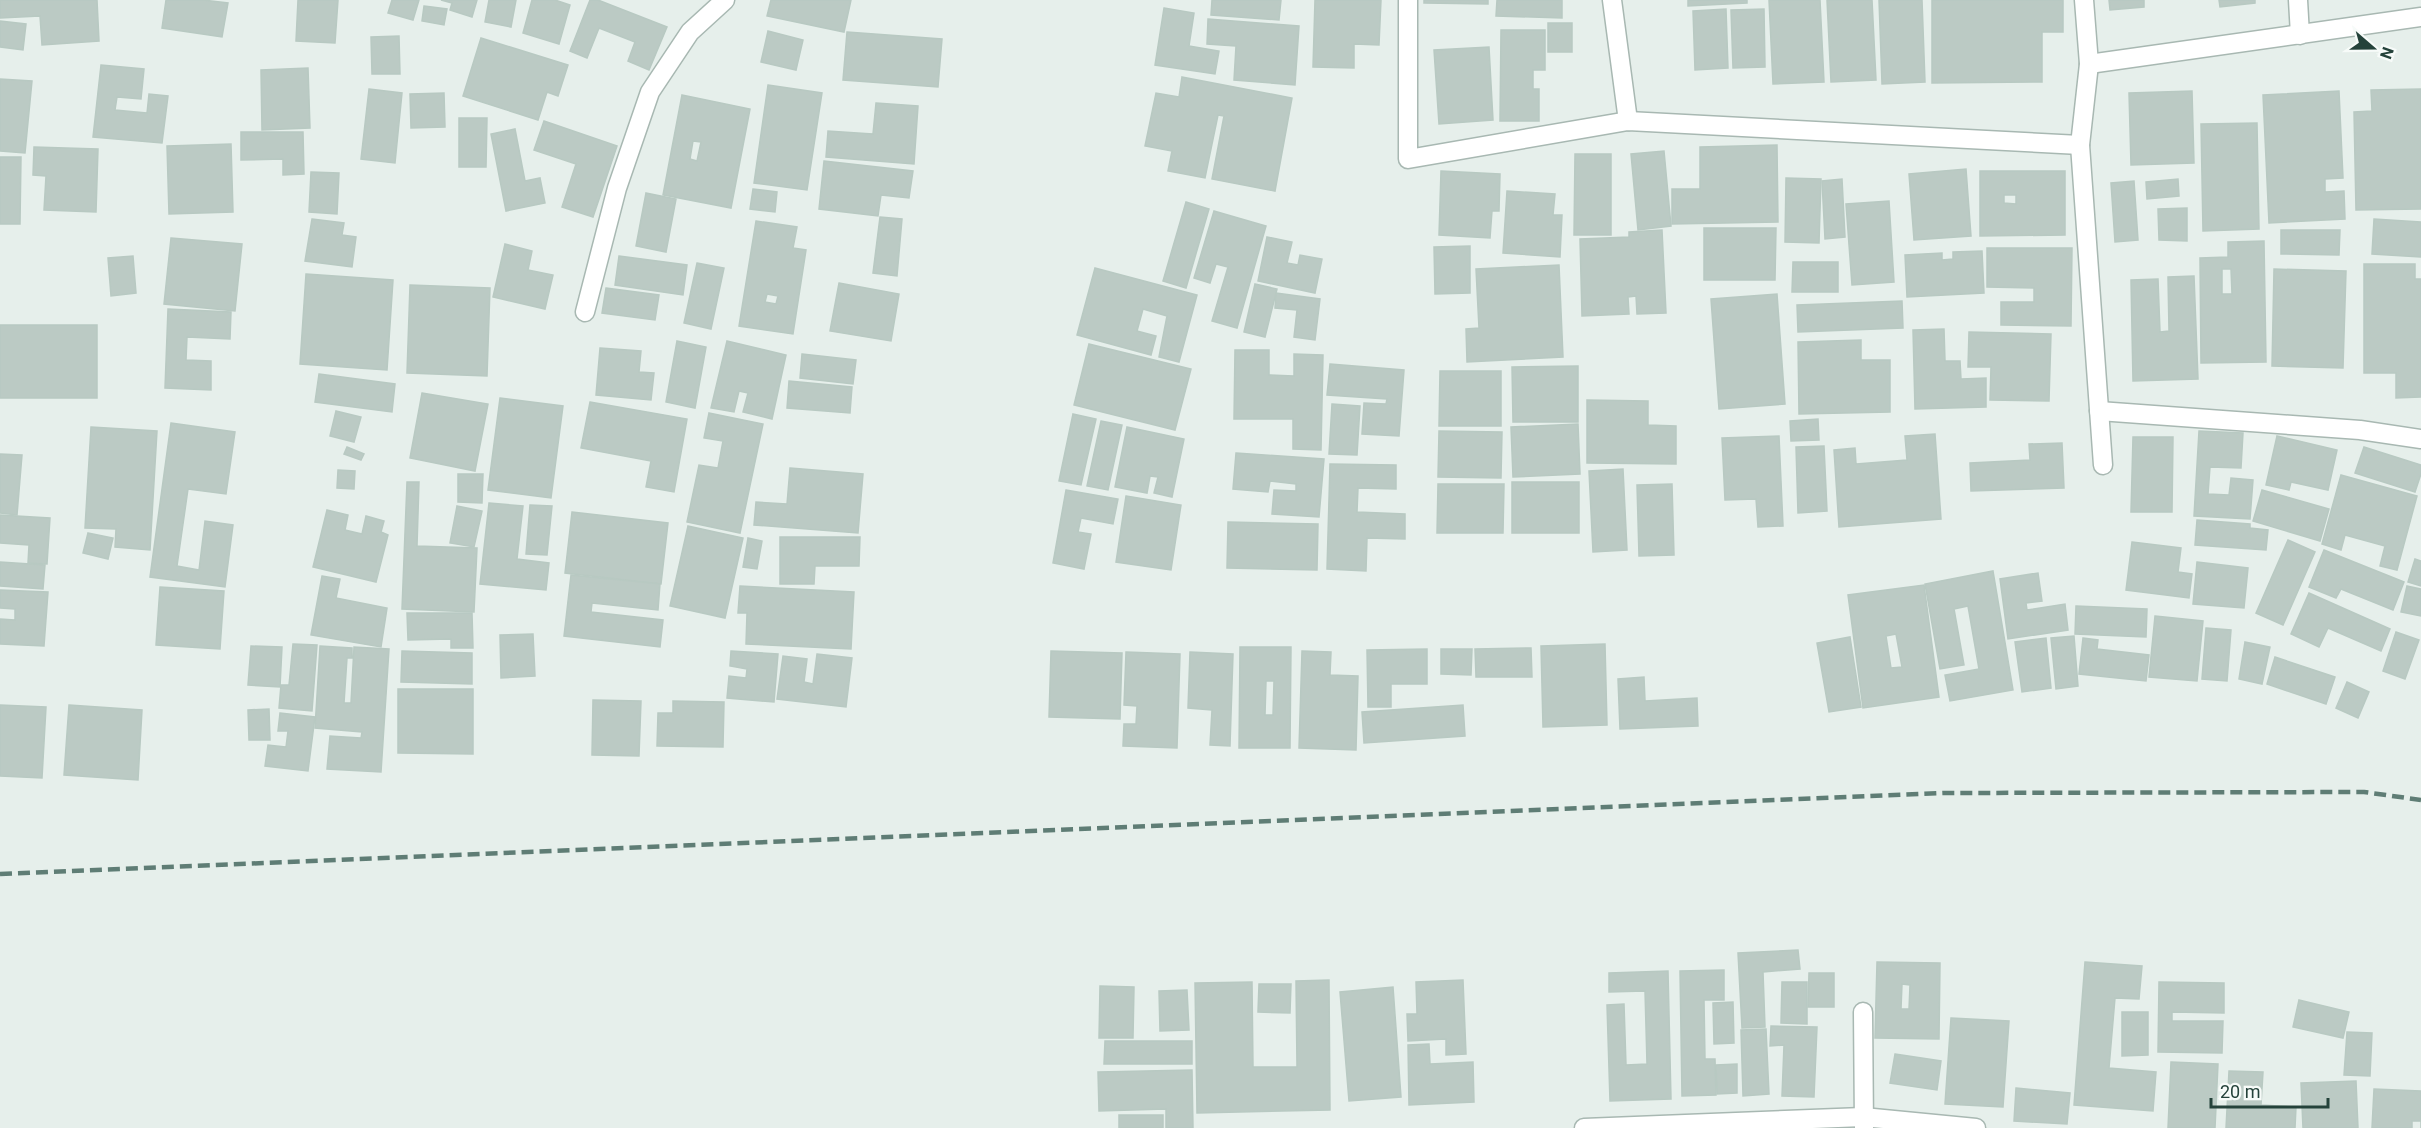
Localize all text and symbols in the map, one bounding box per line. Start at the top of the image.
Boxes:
north arrow [2343,18,2403,78]
text: N [2376,44,2397,62]
scale bar [2211,1071,2328,1109]
text: 20 m [2220,1081,2260,1102]

